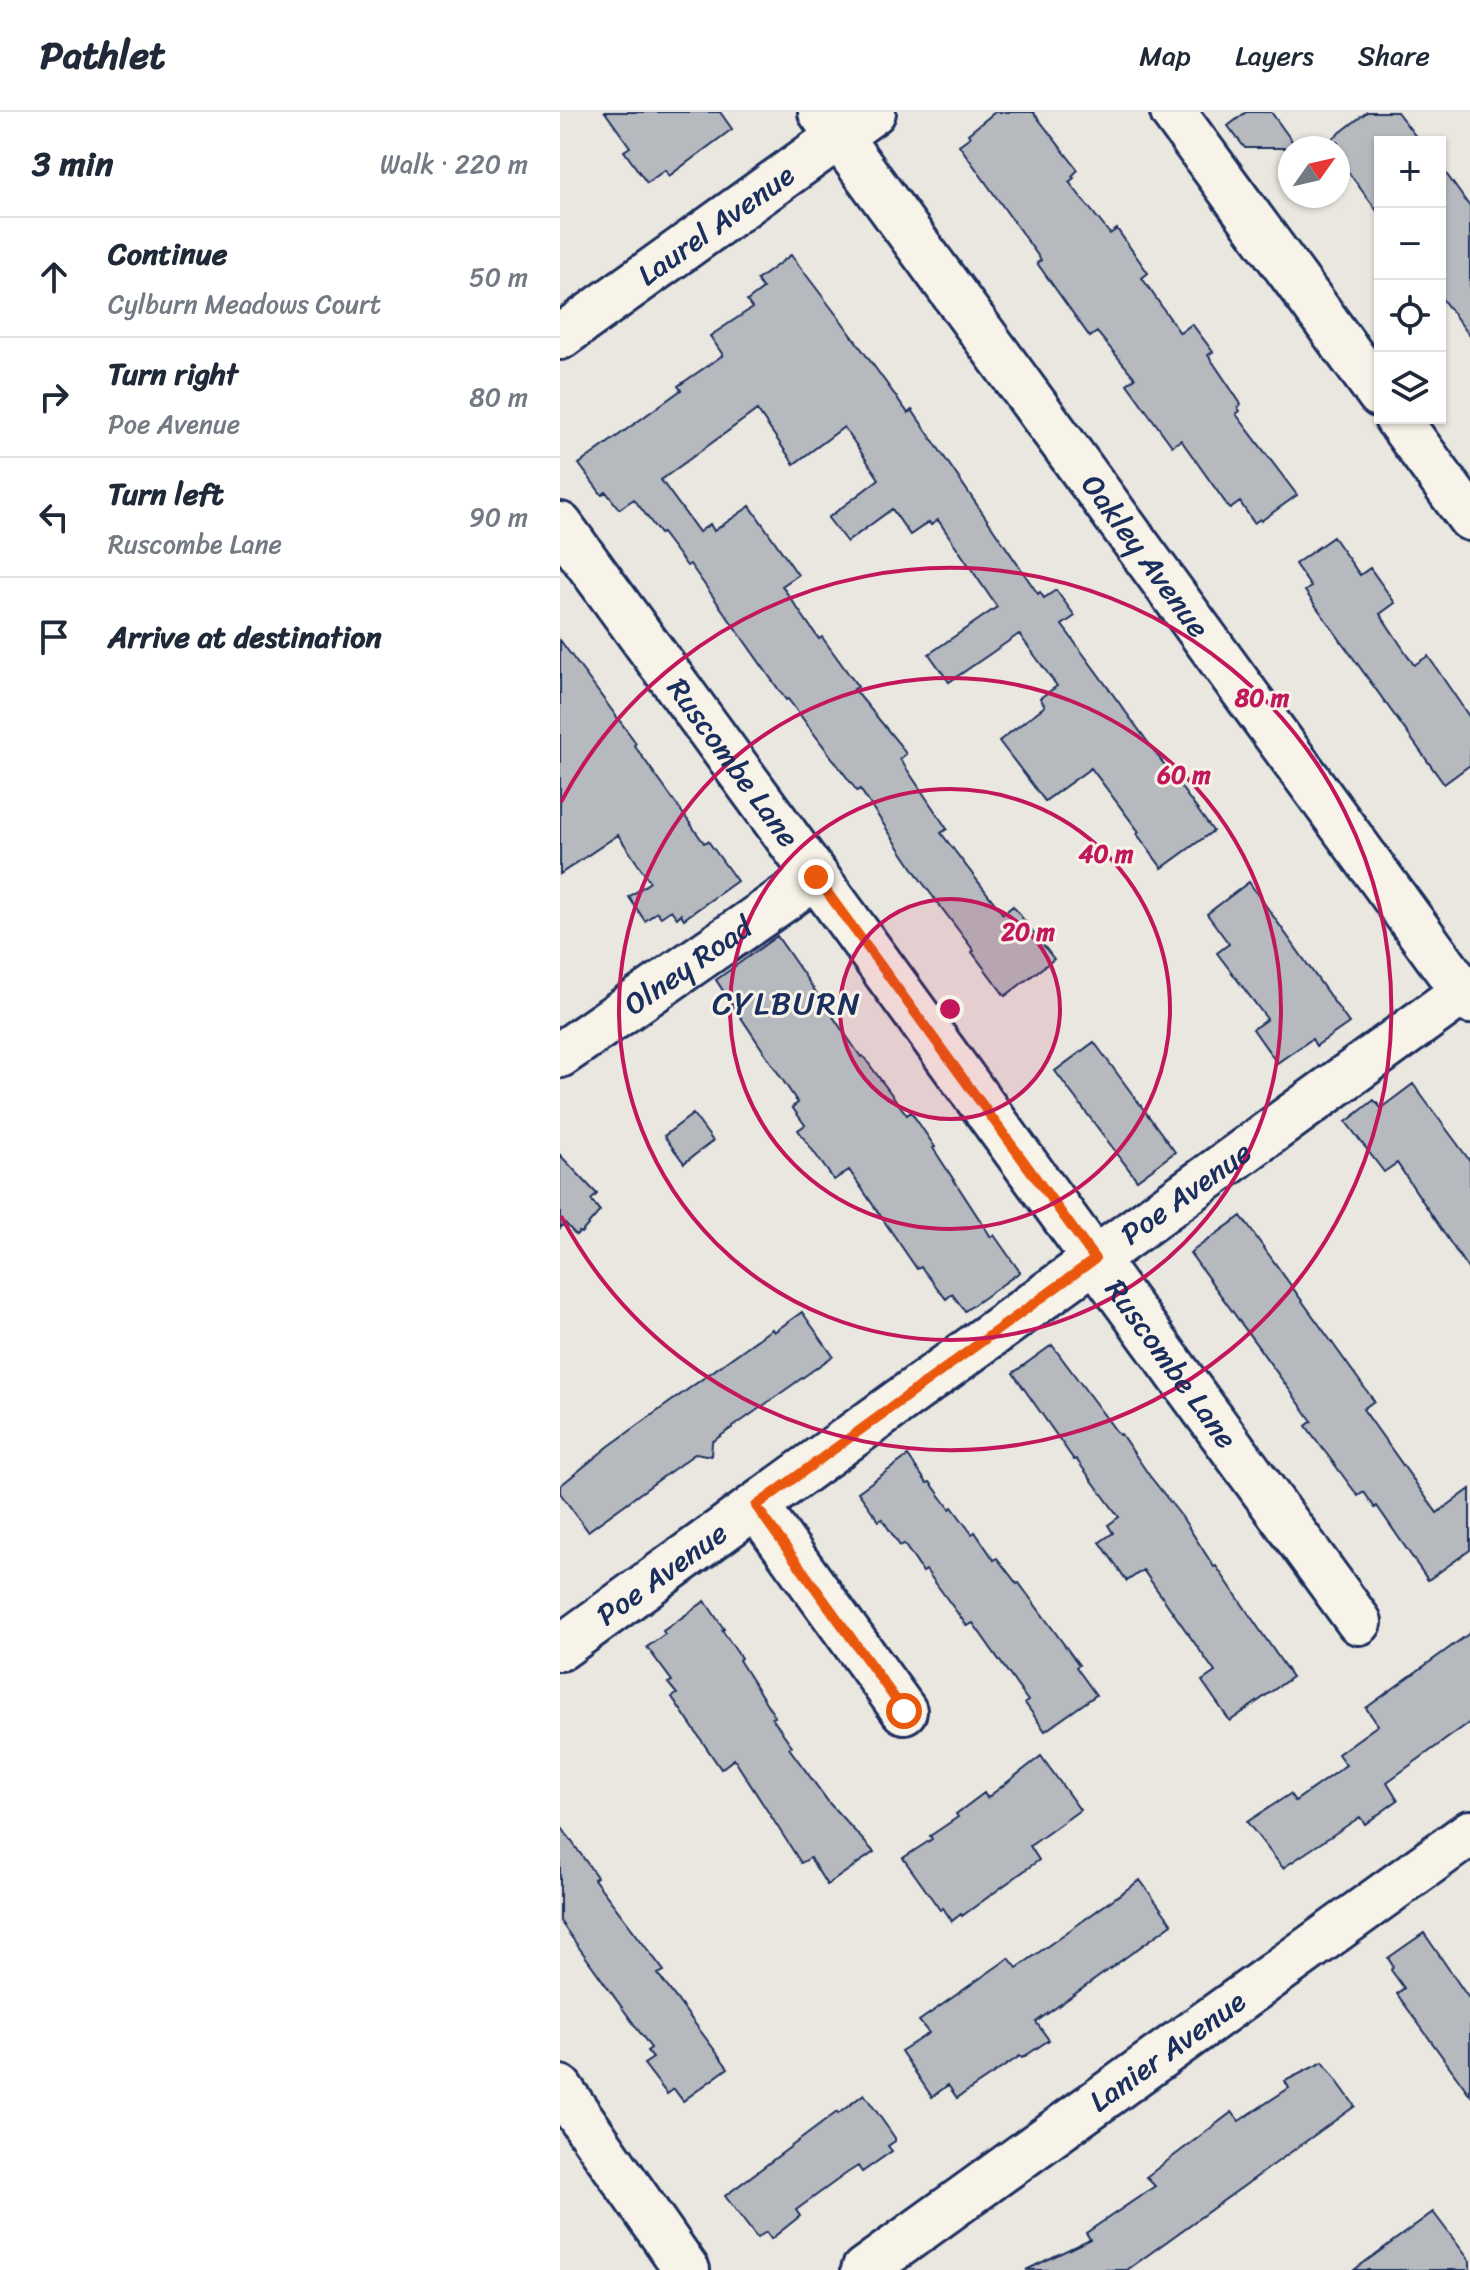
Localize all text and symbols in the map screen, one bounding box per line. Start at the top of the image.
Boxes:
text: Pathlet [40,22,166,89]
text: Map [1139,31,1191,80]
text: Layers [1235,31,1314,80]
text: Share [1358,31,1430,80]
text: 3 min [32,134,113,194]
north arrow [1278,136,1350,208]
map controls [1374,136,1446,424]
button: + [1374,136,1446,208]
text: Walk · 220 m [380,141,528,187]
street label: Laurel Avenue [625,149,806,301]
button: − [1374,208,1446,280]
text: Continue [108,227,227,281]
text: 50 m [469,254,528,300]
icon: ahead [32,255,76,299]
button: locate [1374,280,1446,352]
text: Cylburn Meadows Court [108,281,381,327]
text: Turn right [108,347,238,401]
button: layers [1374,352,1446,424]
text: 80 m [469,374,528,420]
icon: right [32,375,76,419]
text: Poe Avenue [108,401,240,447]
street label: Oakley Avenue [1066,462,1224,650]
text: Turn left [108,467,224,521]
text: 90 m [469,494,528,540]
icon: left [32,495,76,539]
text: Ruscombe Lane [108,521,282,567]
text: Arrive at destination [108,610,382,664]
icon: arrive [32,615,76,659]
street label: Ruscombe Lane [652,666,814,860]
text: 80 m [1234,677,1290,719]
text: 60 m [1156,754,1211,796]
text: 40 m [1079,833,1134,875]
route end [798,859,834,895]
street label: Olney Road [612,901,766,1030]
text: 20 m [1000,911,1055,953]
district label: CYLBURN [712,975,862,1032]
centre of rings [936,995,964,1023]
street label: Poe Avenue [1109,1126,1264,1260]
street label: Ruscombe Lane [1090,1267,1252,1461]
street label: Poe Avenue [584,1507,739,1641]
route start [886,1693,922,1729]
street label: Lanier Avenue [1077,1976,1258,2127]

